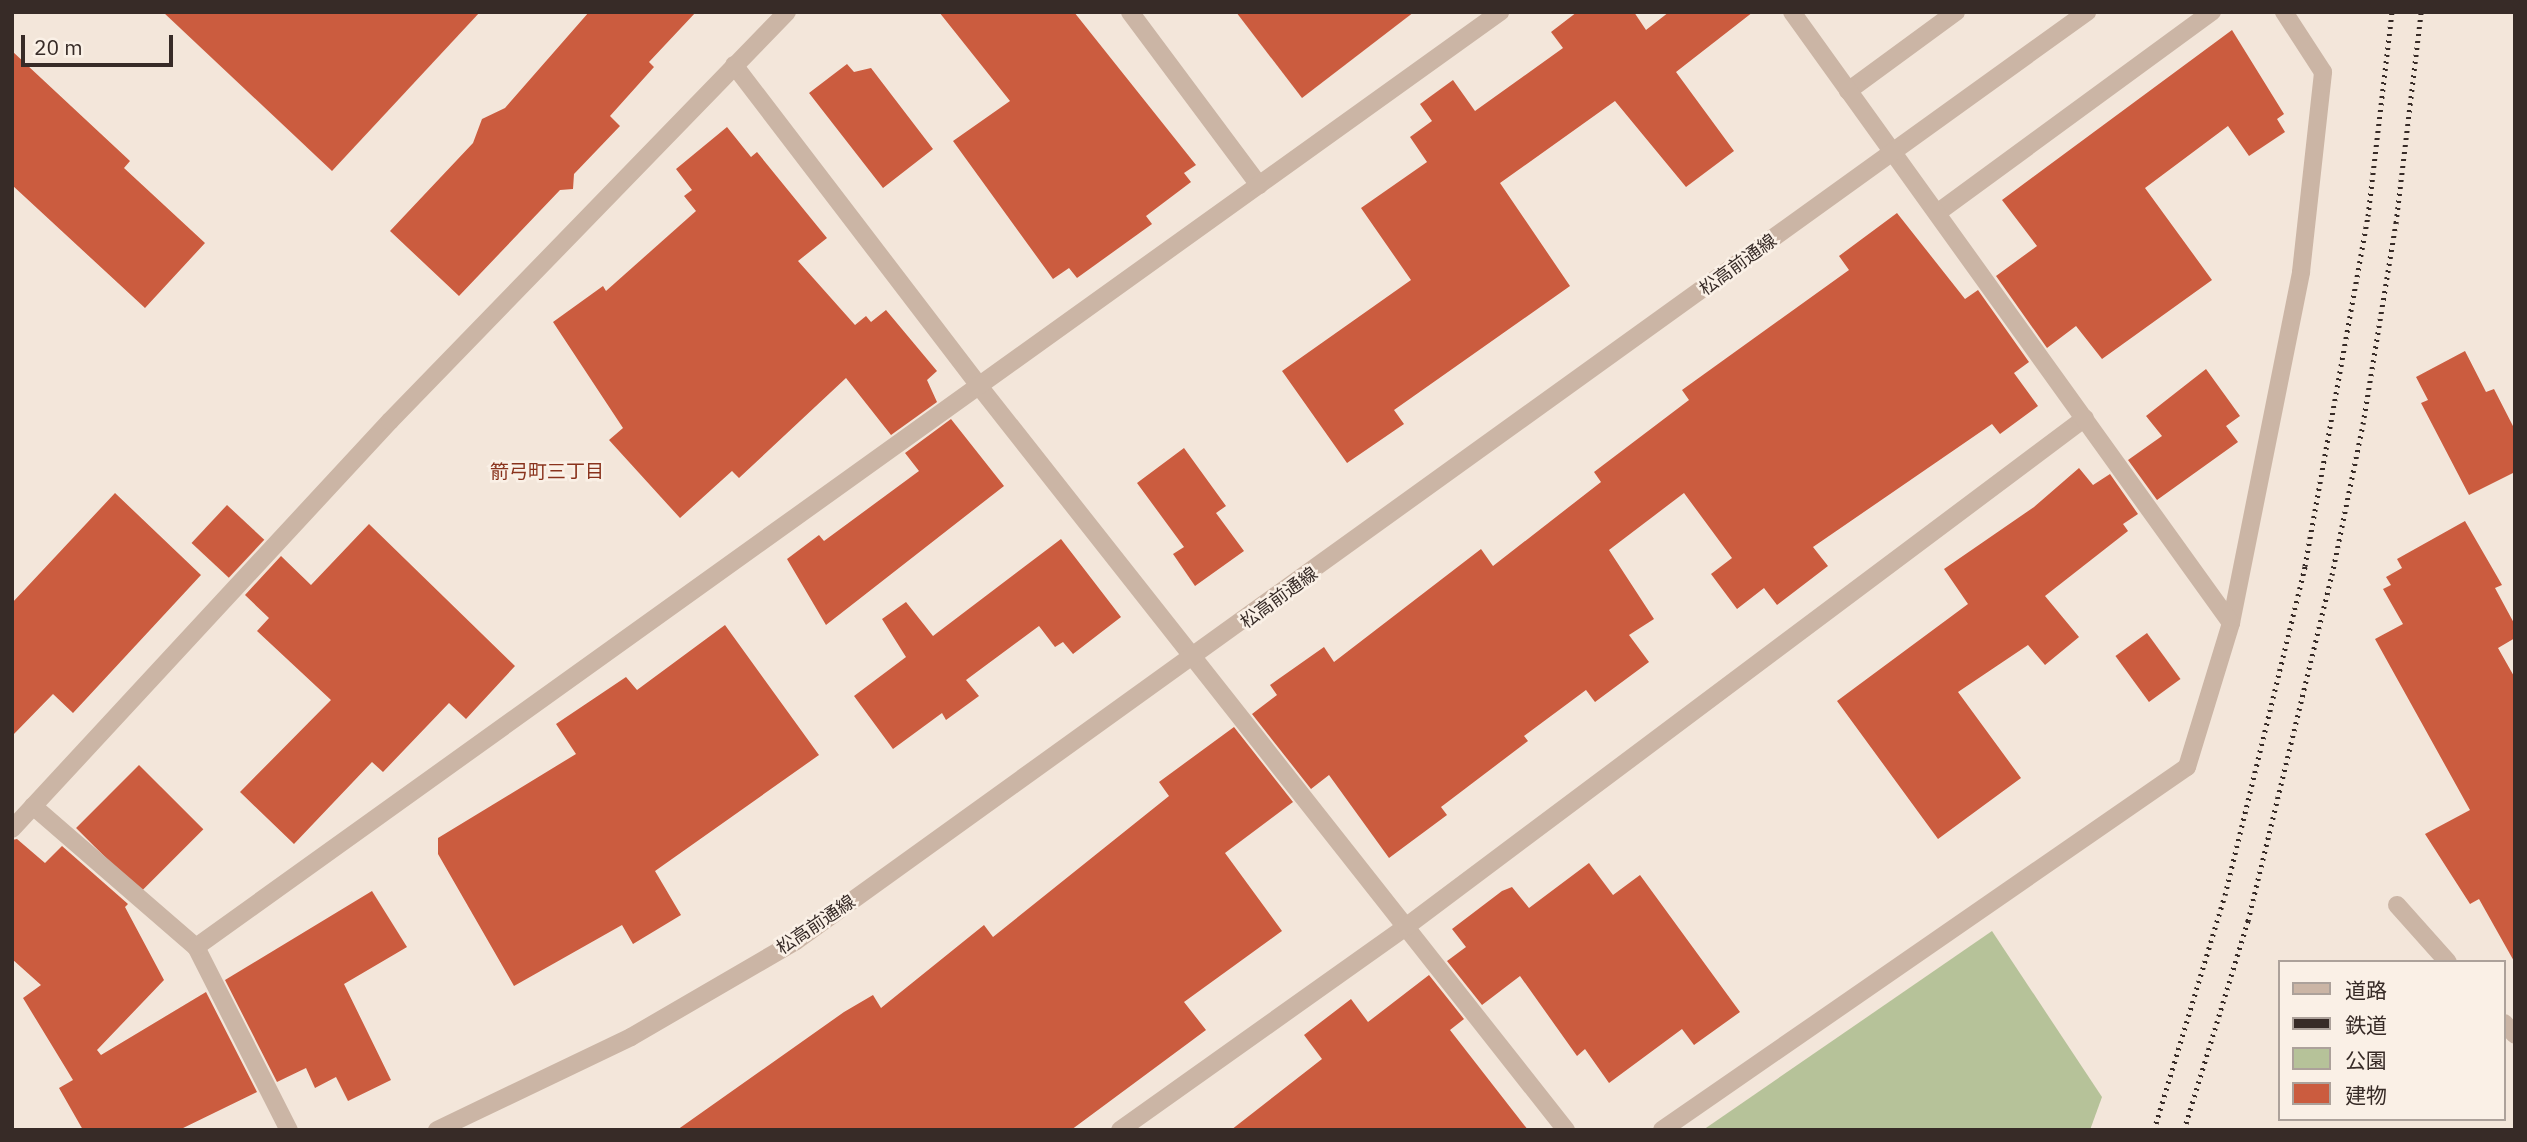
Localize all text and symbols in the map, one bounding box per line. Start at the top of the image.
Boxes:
scale bar [24,21,177,65]
text: 20 m [34,33,83,61]
street label: 松高前通線 [1695,230,1781,300]
district label: 箭弓町三丁目 [490,461,604,483]
street label: 松高前通線 [1236,563,1322,633]
street label: 松高前通線 [773,891,859,959]
legend [2278,960,2506,1121]
text: 道路 [2345,976,2387,1004]
text: 鉄道 [2345,1011,2387,1039]
text: 公園 [2345,1046,2387,1074]
text: 建物 [2345,1081,2387,1109]

